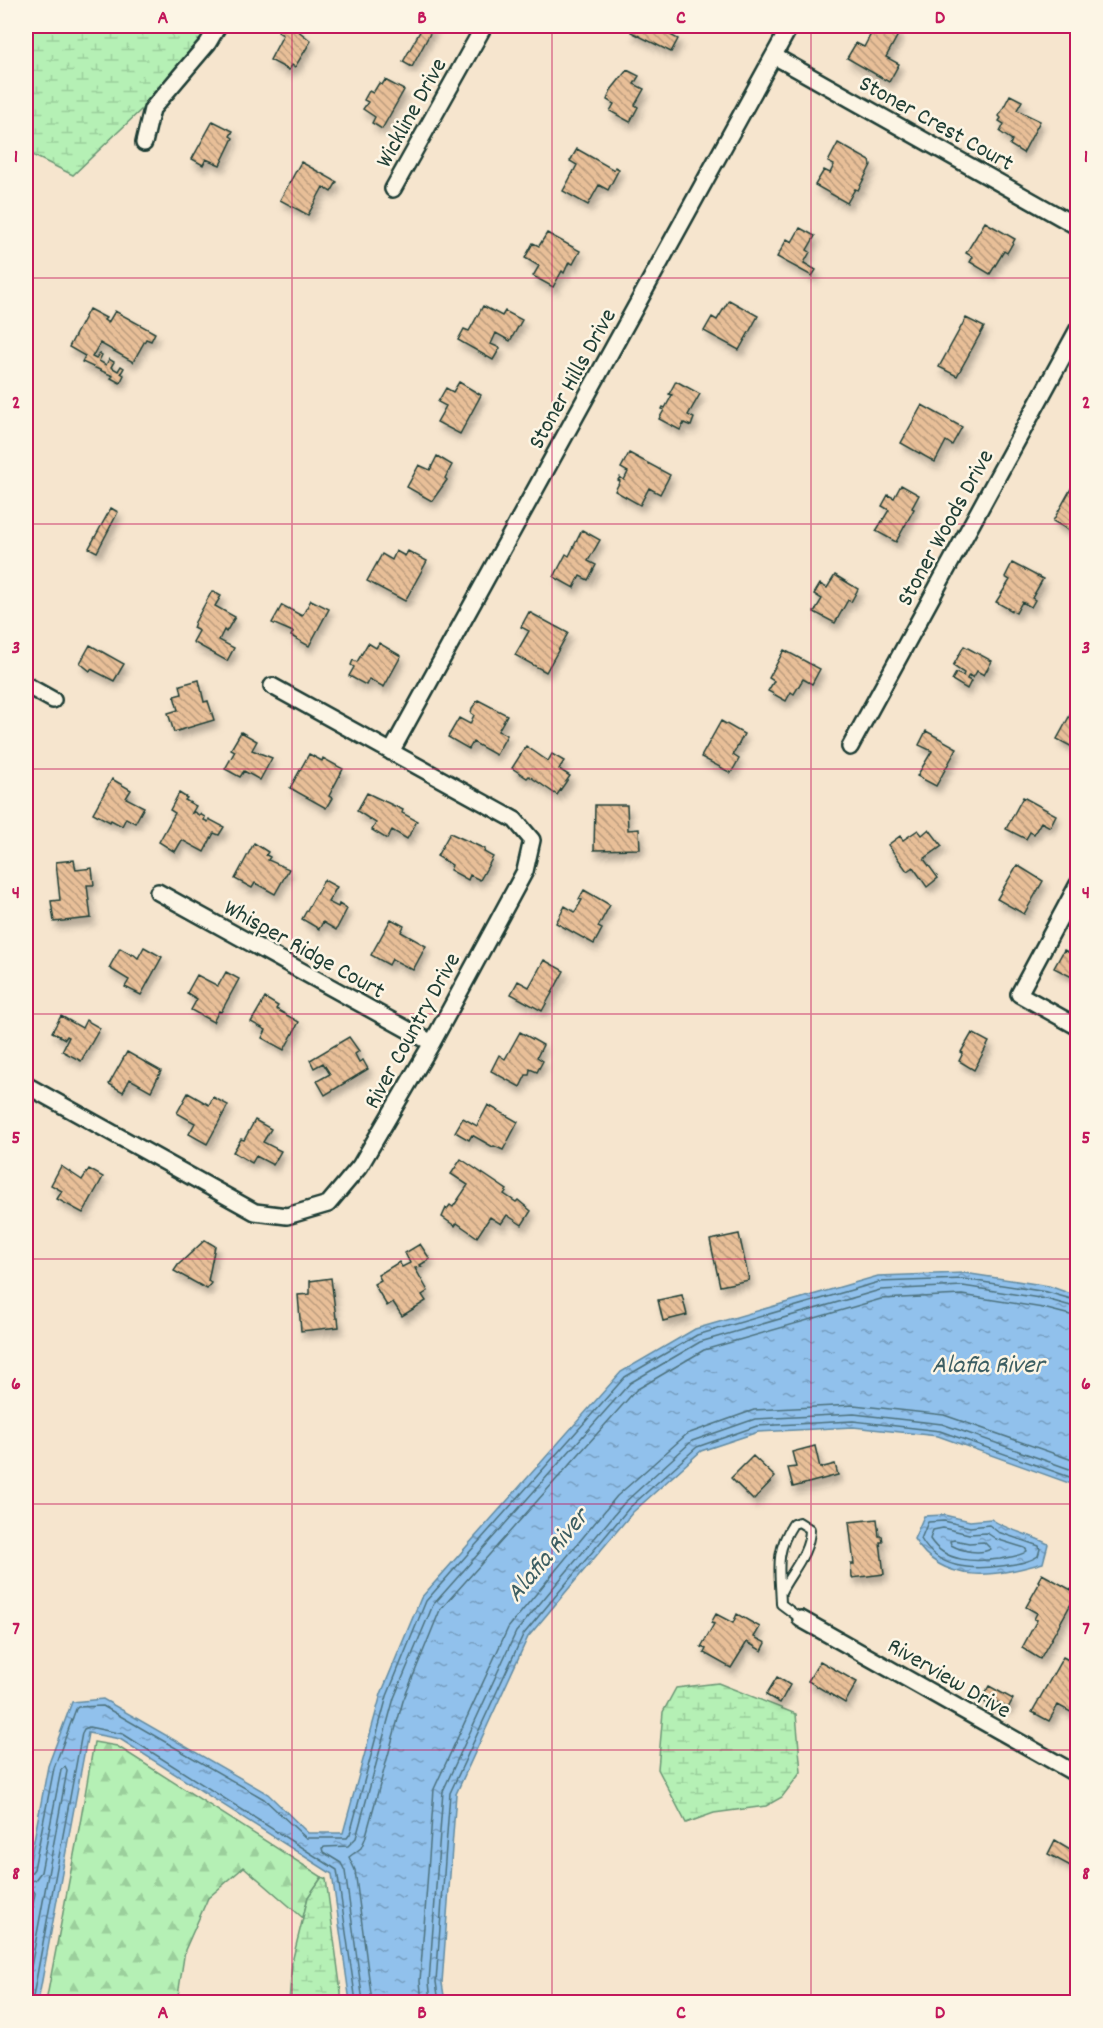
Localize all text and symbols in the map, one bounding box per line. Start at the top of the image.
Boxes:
text: A [158,5,169,33]
text: B [417,5,427,33]
text: C [676,5,686,33]
text: D [935,5,946,33]
street label: Wickline Drive [368,52,457,175]
street label: Stoner Crest Court [852,68,1019,181]
text: 1 [14,144,18,172]
text: 1 [1084,144,1088,172]
street label: Stoner Hills Drive [521,303,626,456]
text: 2 [12,390,20,418]
text: 2 [1082,390,1090,418]
street label: Stoner Woods Drive [889,444,1004,613]
text: 3 [12,635,20,663]
text: 3 [1082,635,1090,663]
text: 4 [12,880,20,908]
text: 4 [1082,880,1090,908]
street label: Whisper Ridge Court [217,892,391,1009]
street label: River Country Drive [357,947,471,1116]
text: 5 [11,1125,21,1153]
text: 5 [1081,1125,1091,1153]
water label: Alafia River [932,1348,1047,1385]
text: 6 [11,1371,21,1399]
text: 6 [1081,1371,1091,1399]
water label: Alafia River [498,1499,601,1611]
text: 7 [12,1616,20,1644]
text: 7 [1082,1616,1090,1644]
street label: Riverview Drive [880,1630,1017,1729]
text: 8 [12,1861,20,1889]
text: 8 [1082,1861,1090,1889]
text: A [158,2000,169,2028]
text: B [417,2000,427,2028]
text: C [676,2000,686,2028]
text: D [935,2000,946,2028]

